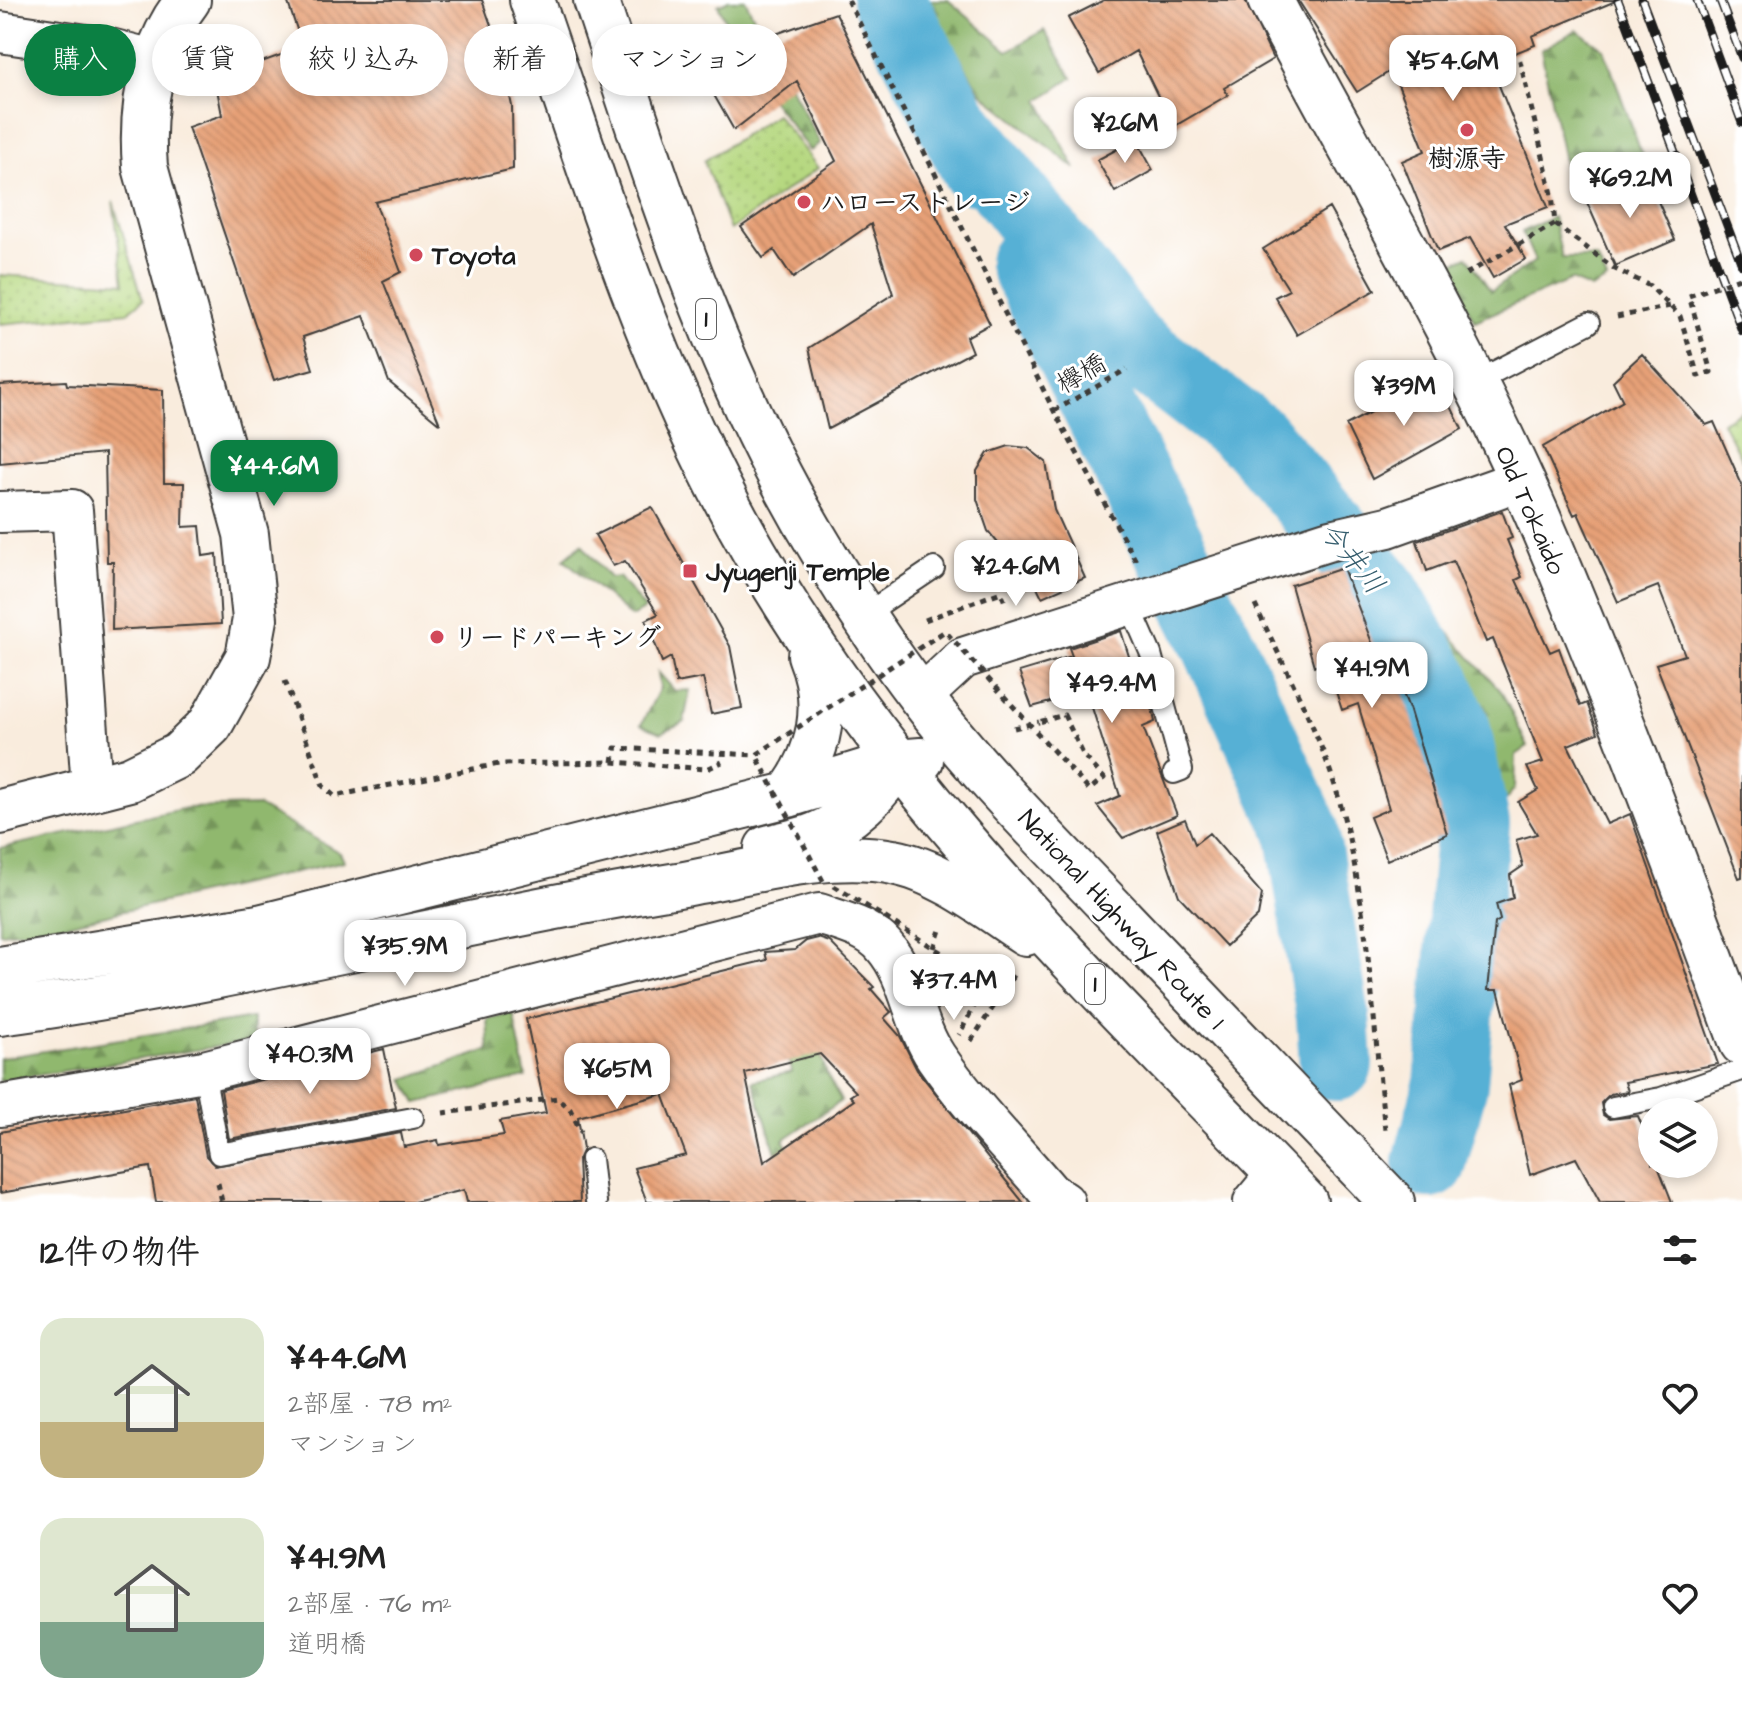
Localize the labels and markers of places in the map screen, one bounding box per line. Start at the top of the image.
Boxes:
pin: ¥54.6M [1388,35,1518,103]
pin: ¥26M [1078,97,1172,165]
marker: 樹源寺 [1458,121,1476,139]
place label: 樹源寺 [1428,141,1506,177]
pin: ¥69.2M [1565,152,1695,220]
place label: ハローストレージ [820,185,1030,221]
marker: ハローストレージ [795,193,813,211]
place label: Toyota [431,238,516,277]
marker: Toyota [407,246,425,264]
pin: ¥39M [1357,360,1451,428]
pin: ¥44.6M [209,440,339,508]
pin: ¥24.6M [951,540,1081,608]
place label: Jyugenji Temple [705,554,890,593]
marker: Jyugenji Temple [681,562,699,580]
place label: リードパーキング [453,620,661,656]
marker: リードパーキング [428,628,446,646]
pin: ¥41.9M [1307,642,1437,710]
pin: ¥49.4M [1047,657,1177,725]
pin: ¥35.9M [340,920,470,988]
pin: ¥37.4M [889,954,1019,1022]
pin: ¥40.3M [245,1028,375,1096]
pin: ¥65M [570,1043,664,1111]

